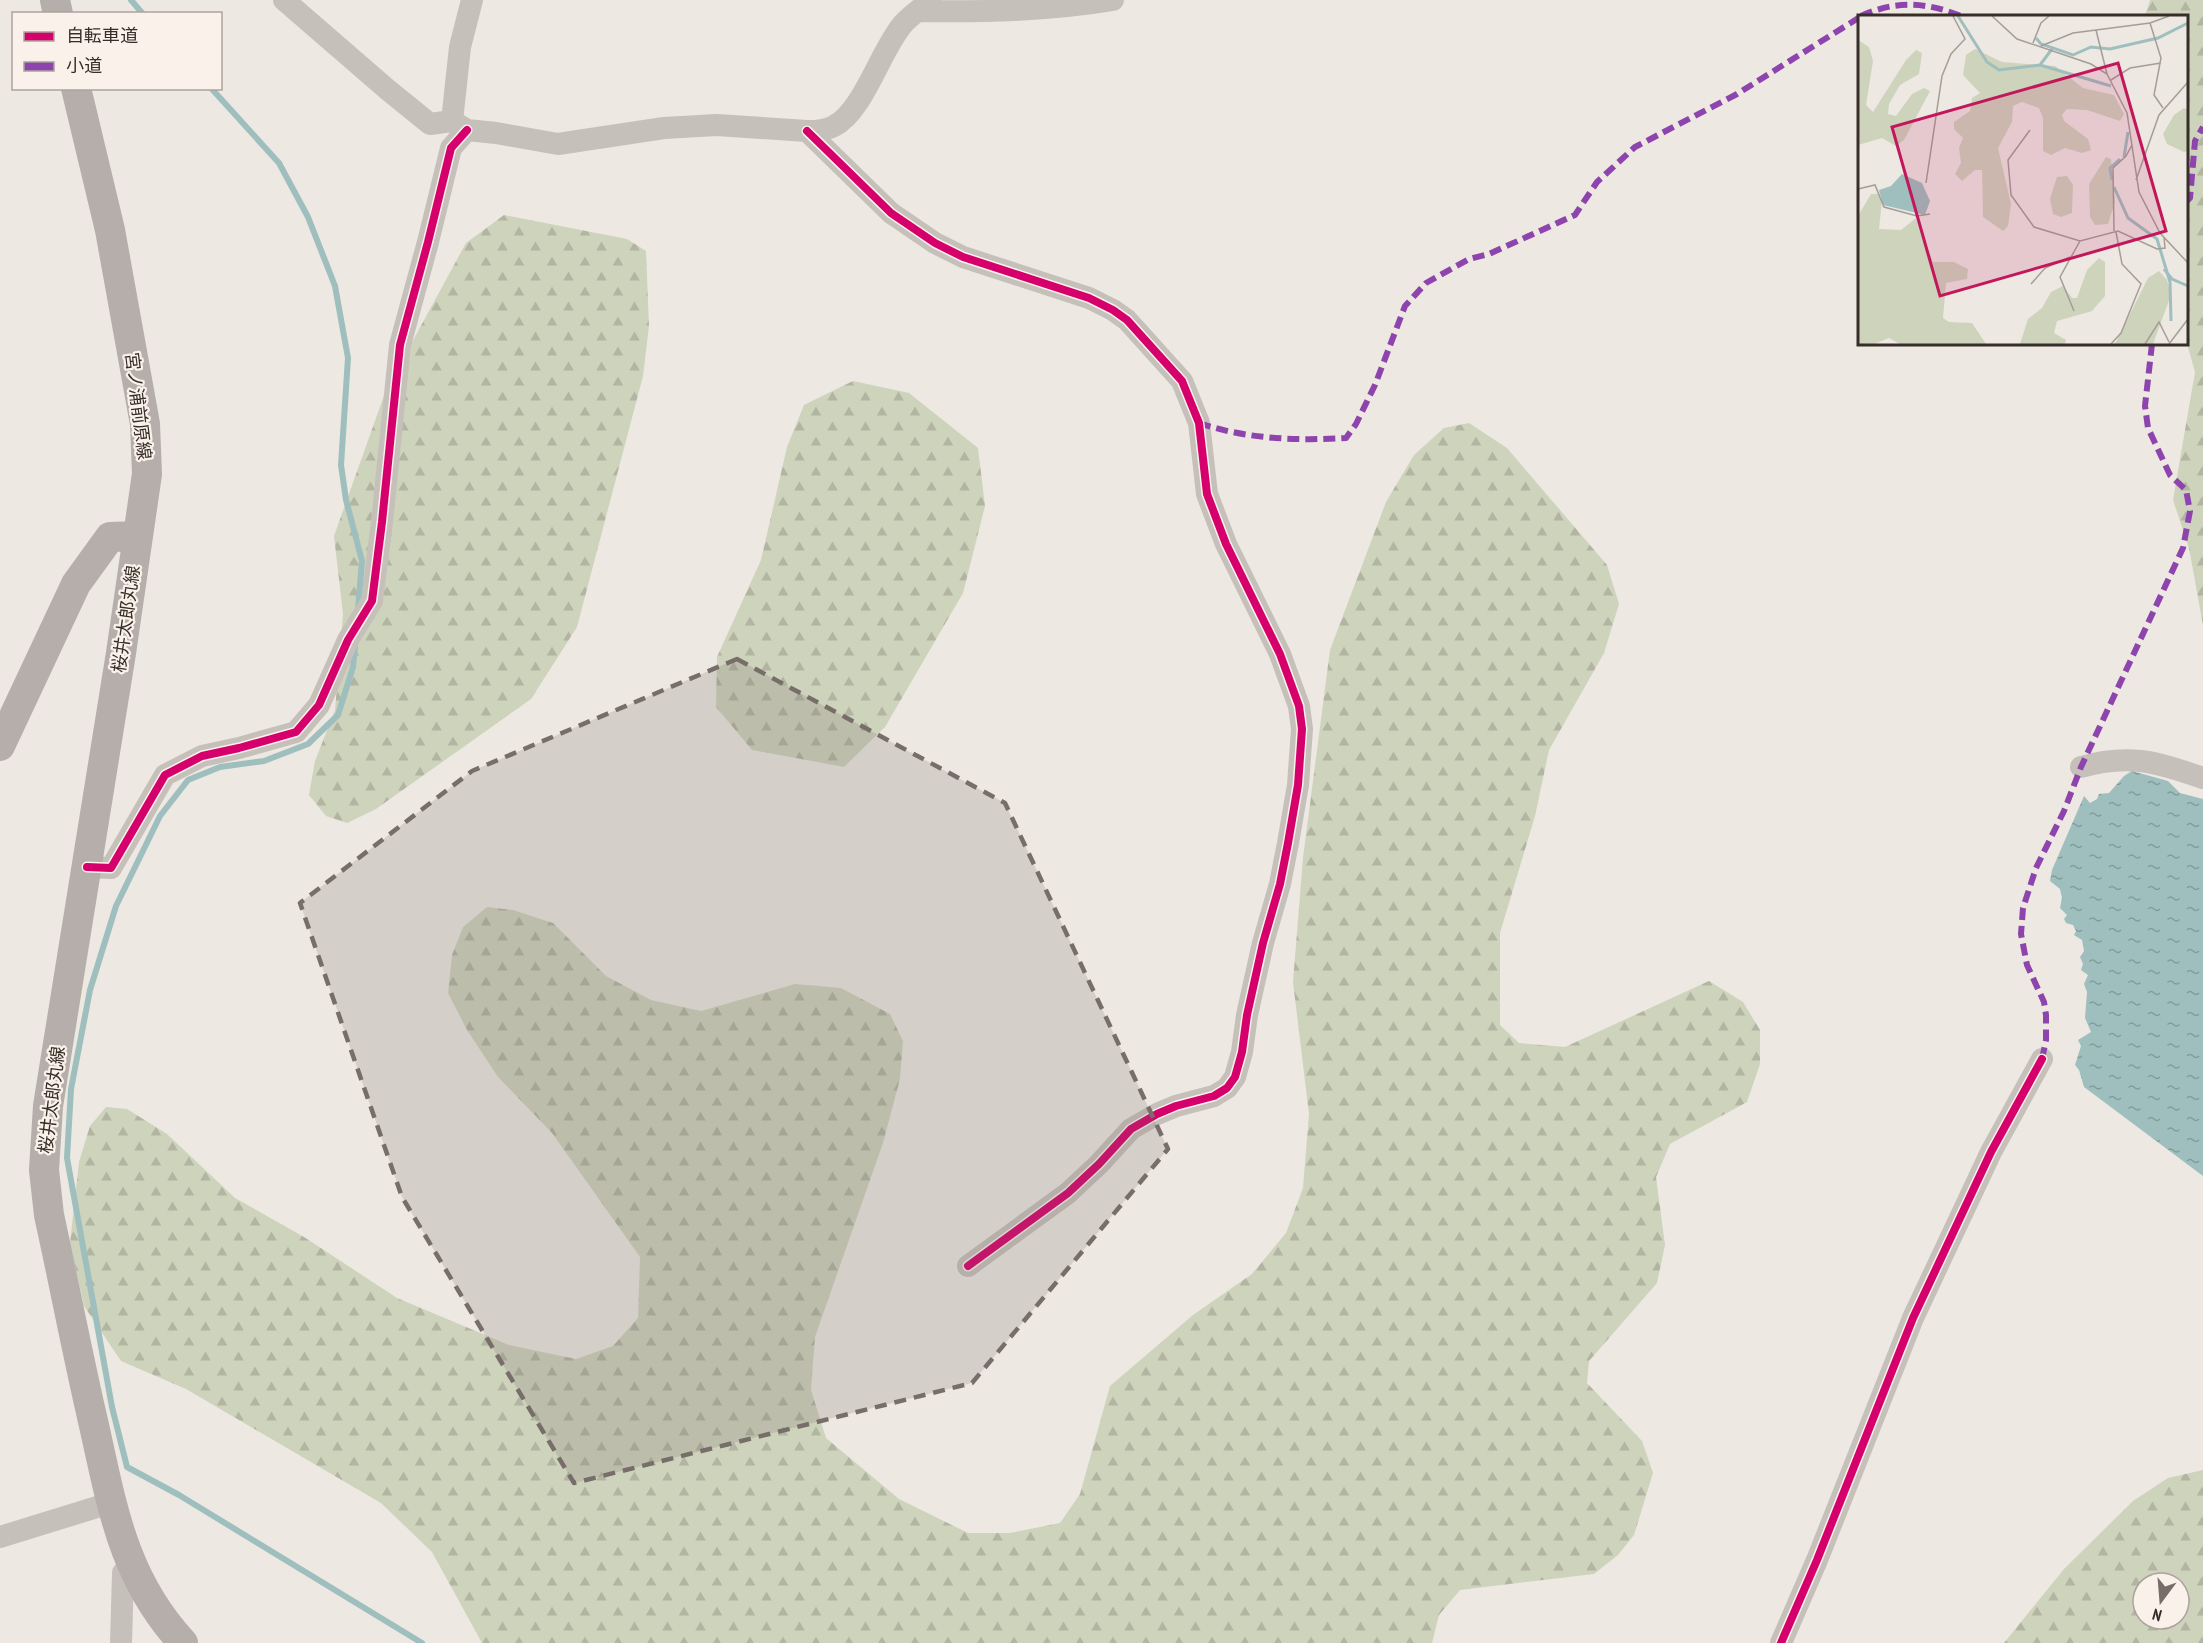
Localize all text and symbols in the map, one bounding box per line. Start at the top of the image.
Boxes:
legend [12,12,222,90]
inset map [1858,15,2188,345]
text: 自転車道 [66,24,138,47]
text: 小道 [66,54,102,77]
street label: 宮ノ浦前原線 [121,351,156,461]
street label: 桜井太郎丸線 [107,564,144,674]
street label: 桜井太郎丸線 [34,1045,69,1155]
north arrow [2131,1571,2191,1631]
text: N [2150,1605,2164,1626]

